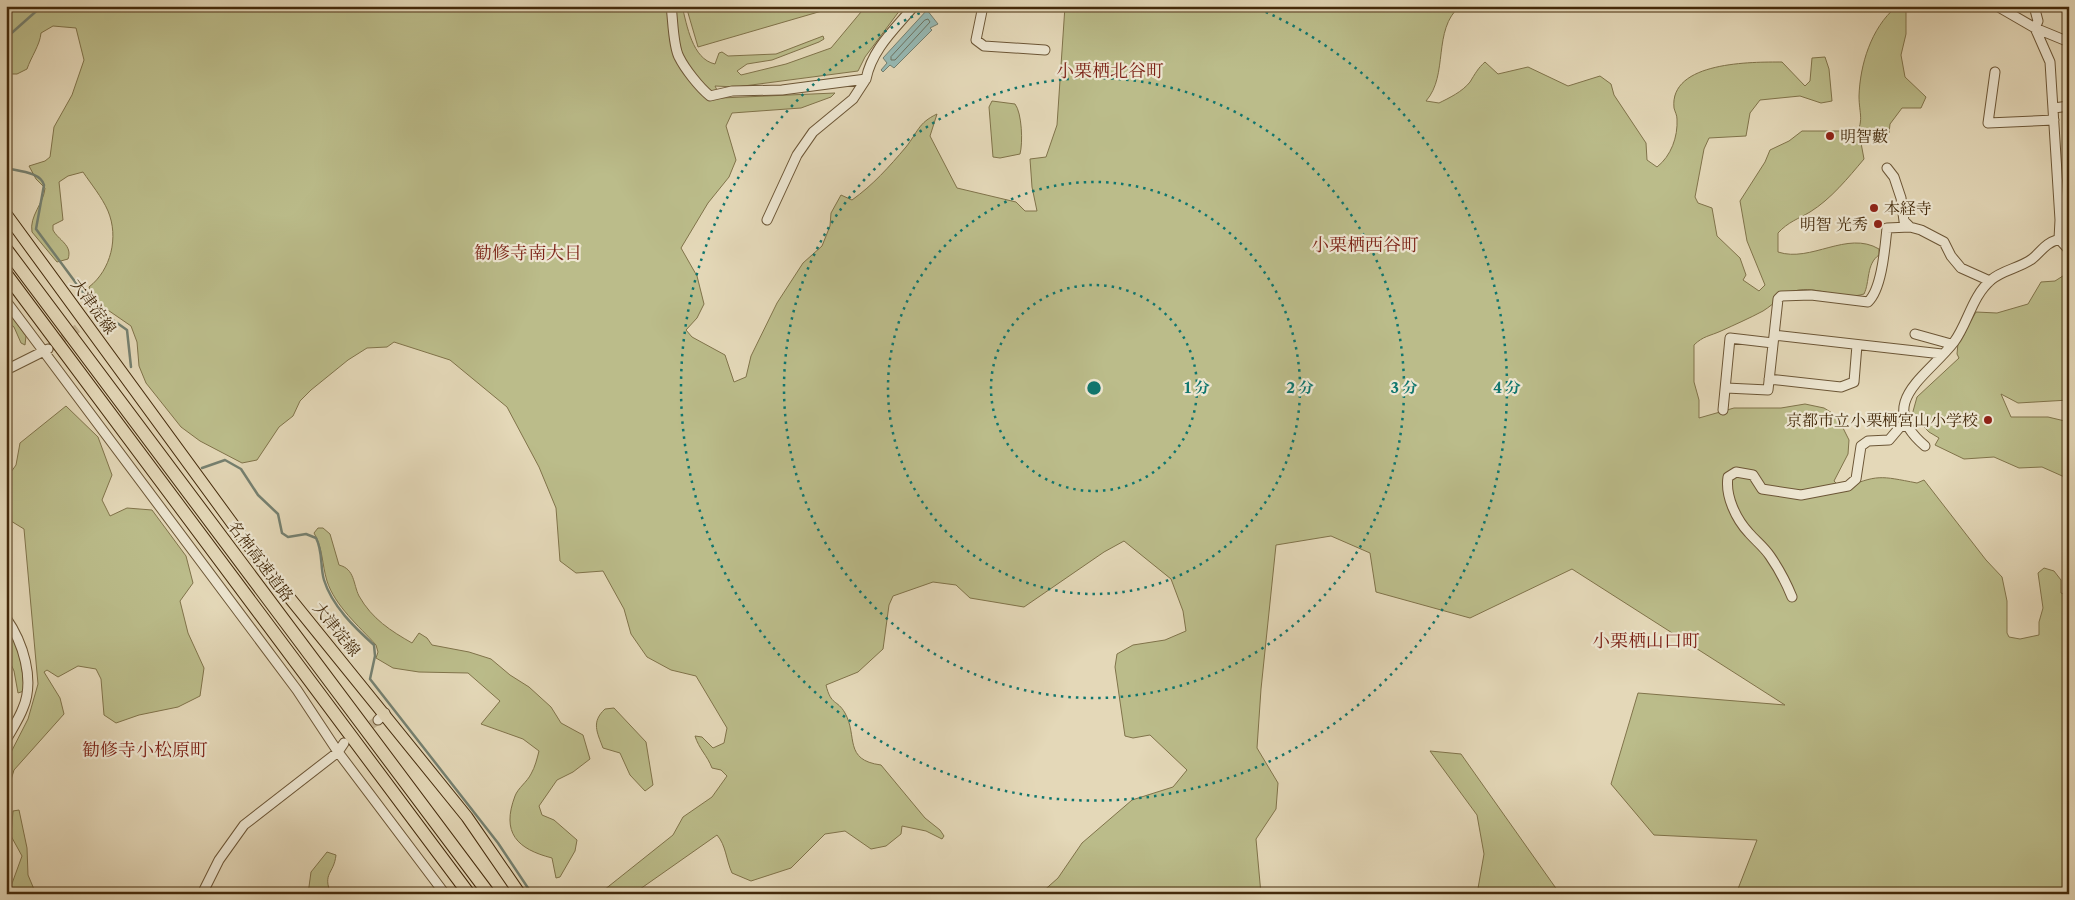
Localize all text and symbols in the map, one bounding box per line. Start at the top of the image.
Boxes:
district label: 小栗栖北谷町 [1056,60,1164,82]
place label: 明智藪 [1840,126,1888,146]
marker: 明智藪 [1824,130,1836,142]
place label: 本経寺 [1884,198,1932,218]
marker: 本経寺 [1868,202,1880,214]
place label: 明智 光秀 [1800,214,1868,234]
marker: 明智 光秀 [1872,218,1884,230]
district label: 小栗栖西谷町 [1311,234,1419,256]
district label: 勧修寺南大日 [474,242,582,264]
street label: 大津淀線 [67,274,121,338]
text: 1 分 [1184,378,1210,397]
text: 2 分 [1286,378,1314,397]
text: 3 分 [1390,378,1418,397]
text: 4 分 [1493,378,1521,397]
centre of rings [1085,379,1103,397]
place label: 京都市立小栗栖宮山小学校 [1786,410,1978,430]
marker: 京都市立小栗栖宮山小学校 [1982,414,1994,426]
street label: 名神高速道路 [224,517,298,605]
street label: 大津淀線 [309,598,365,660]
district label: 小栗栖山口町 [1592,630,1700,652]
district label: 勧修寺小松原町 [82,739,208,761]

